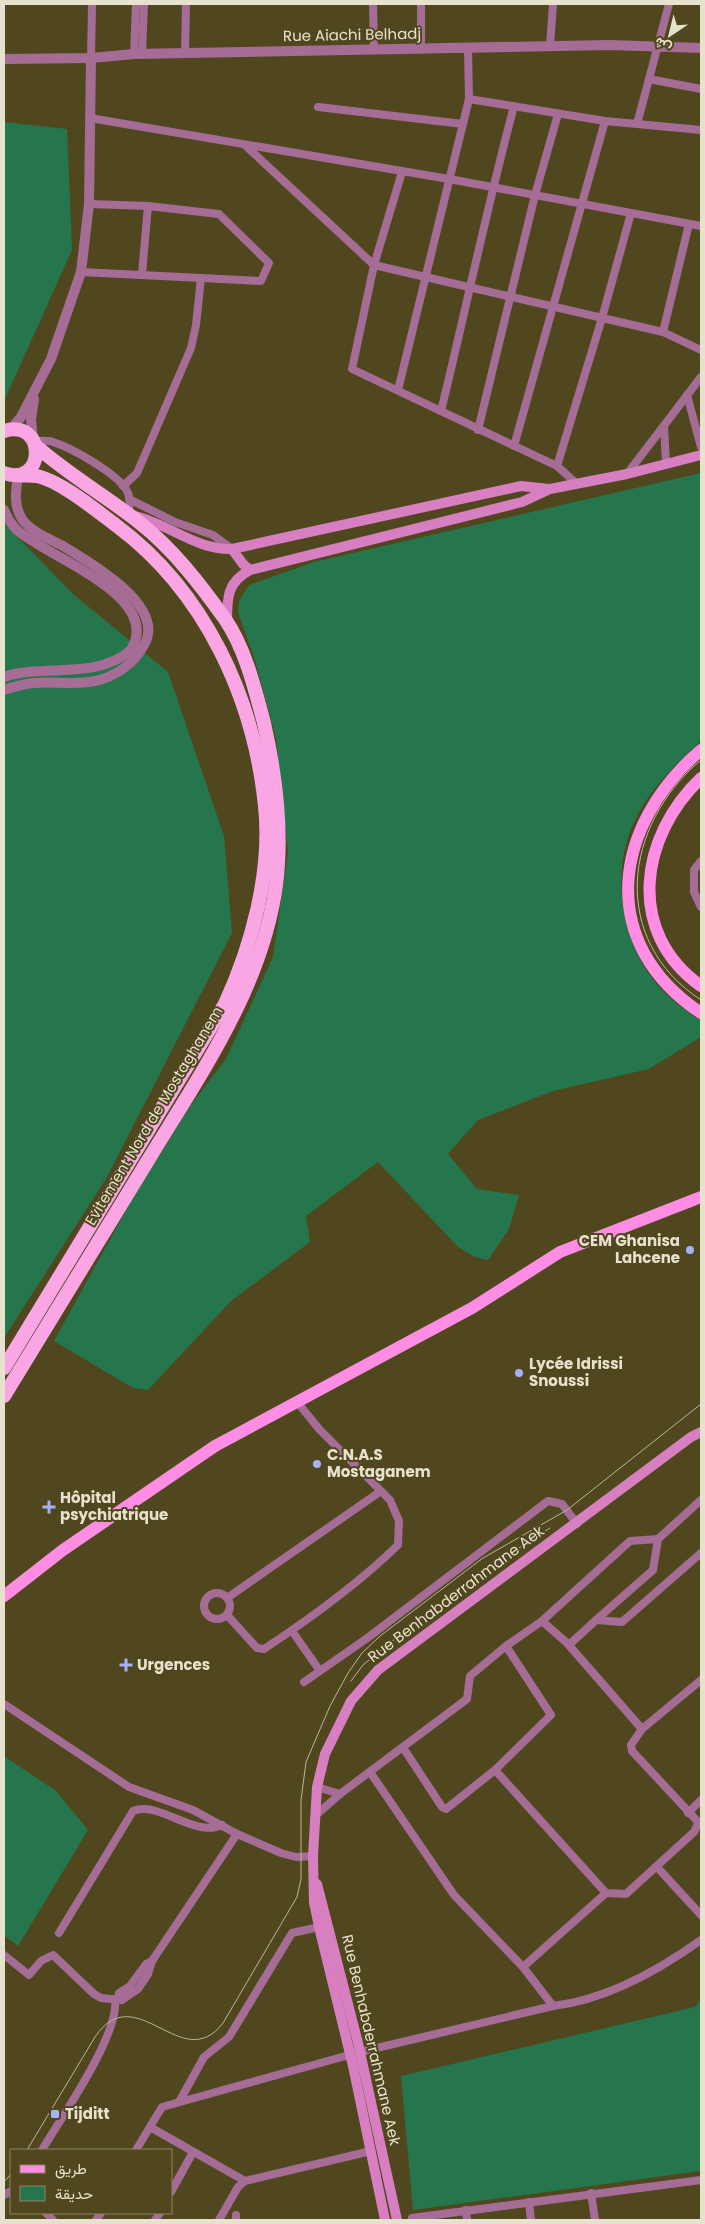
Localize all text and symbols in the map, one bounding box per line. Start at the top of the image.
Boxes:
north arrow [645,10,695,60]
street label: Rue Aiachi Belhadj [283,23,421,46]
text: ش [650,33,675,59]
street label: Evitement Nord de Mostaghanem [80,1002,227,1229]
place label: CEM Ghanisa Lahcene [579,1230,680,1268]
marker: CEM Ghanisa Lahcene [684,1244,696,1256]
place label: Lycée Idrissi Snoussi [529,1353,623,1391]
marker: Lycée Idrissi Snoussi [513,1367,525,1379]
place label: C.N.A.S Mostaganem [327,1444,431,1482]
marker: C.N.A.S Mostaganem [311,1458,323,1470]
place label: Hôpital psychiatrique [60,1487,168,1525]
marker: Hôpital psychiatrique [42,1500,56,1514]
street label: Rue Benhabderrahmane Aek [363,1520,548,1667]
place label: Urgences [137,1654,210,1675]
marker: Urgences [119,1658,133,1672]
street label: Rue Benhabderrahmane Aek [337,1932,406,2148]
place label: Tijditt [65,2103,110,2124]
marker: Tijditt [49,2108,61,2120]
legend [10,2149,172,2214]
text: طريق [55,2158,87,2179]
text: حديقة [55,2183,93,2204]

